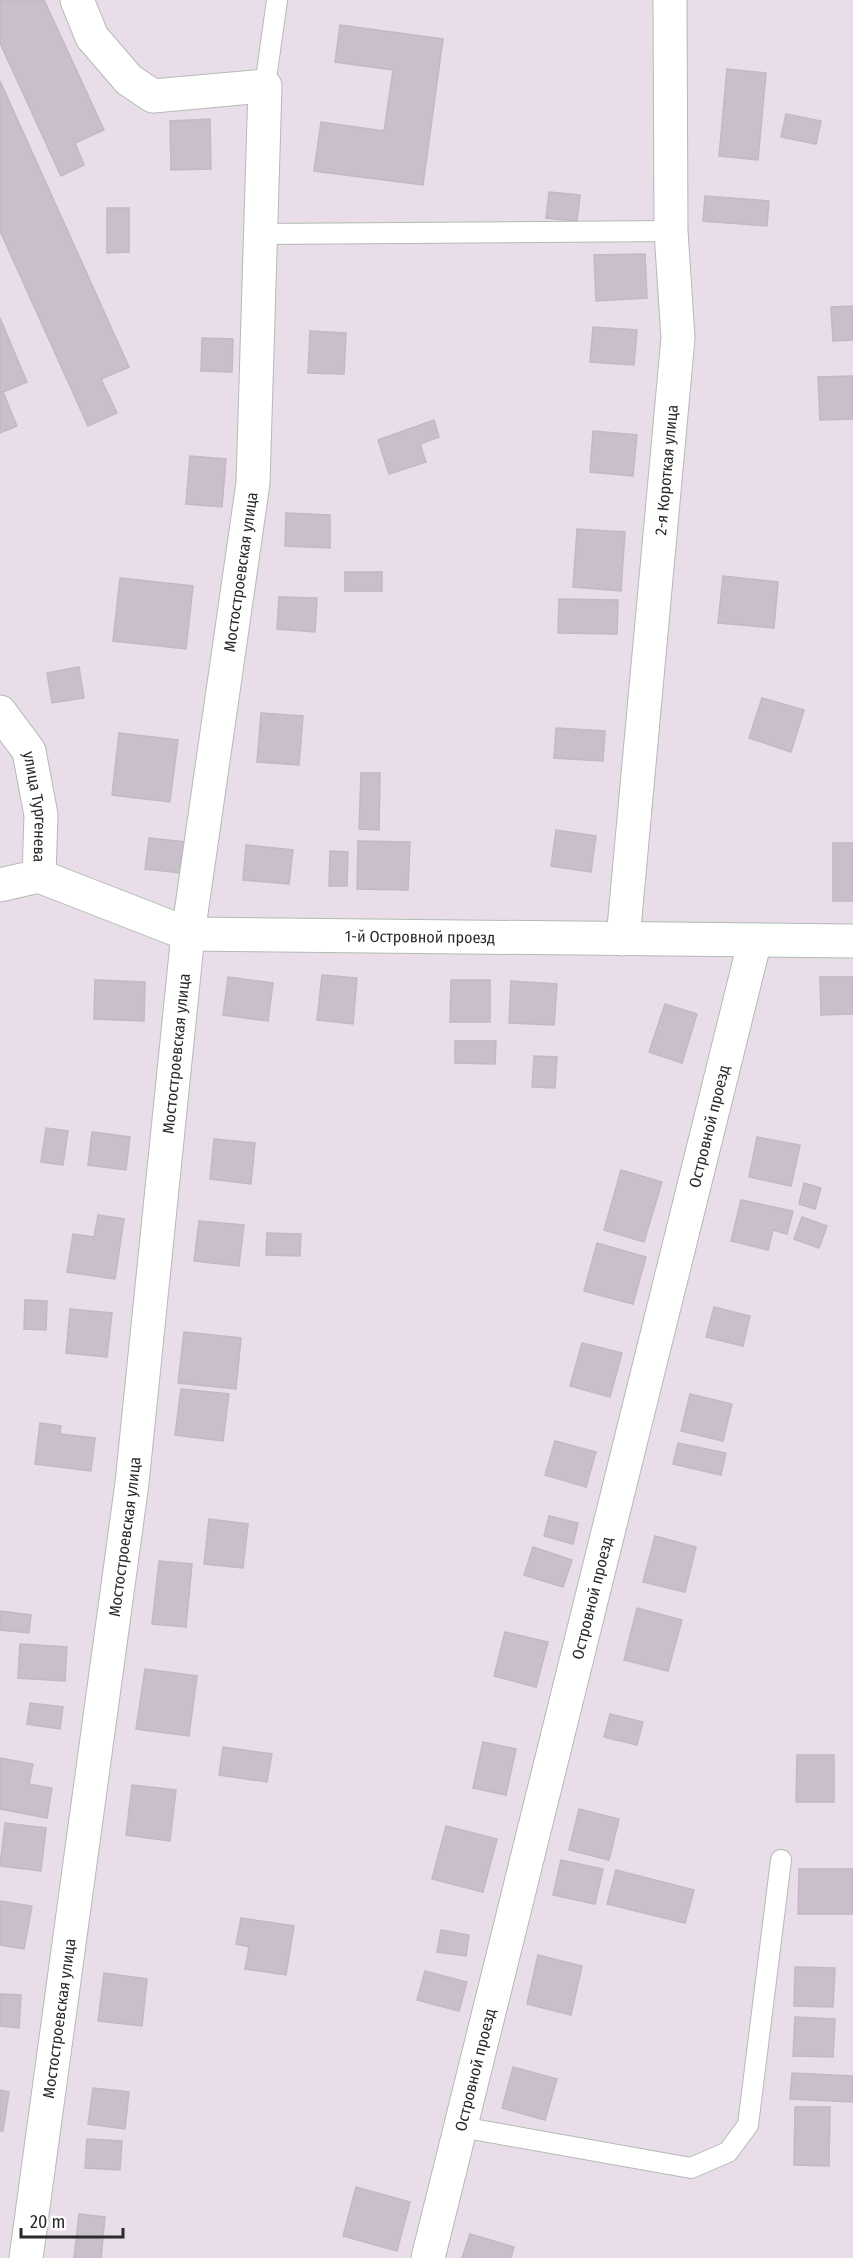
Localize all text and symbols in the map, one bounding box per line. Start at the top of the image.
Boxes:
street label: 2-я Короткая улица [650,404,681,536]
street label: Мостостроевская улица [219,491,261,653]
street label: улица Тургенева [20,750,51,863]
street label: 1-й Островной проезд [345,926,495,947]
street label: Мостостроевская улица [158,972,193,1135]
street label: Островной проезд [684,1063,733,1190]
street label: Мостостроевская улица [104,1456,144,1618]
street label: Островной проезд [567,1535,616,1661]
street label: Мостостроевская улица [38,1937,79,2099]
street label: Островной проезд [450,2006,499,2133]
scale bar [21,2201,123,2239]
text: 20 m [30,2211,65,2233]

